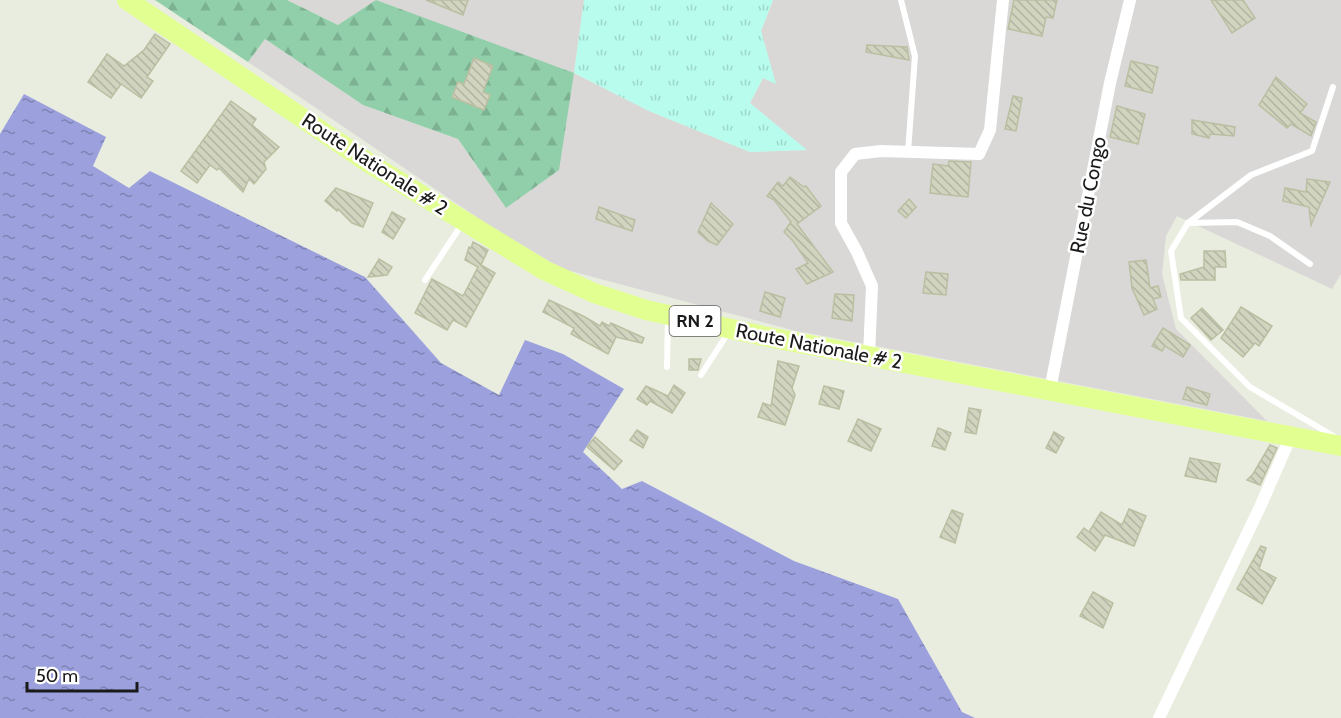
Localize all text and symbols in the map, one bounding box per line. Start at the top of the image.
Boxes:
street label: Route Nationale # 2 [298,108,452,220]
street label: Rue du Congo [1065,135,1111,255]
road number: RN 2 [670,306,720,336]
street label: Route Nationale # 2 [734,318,904,374]
scale bar [27,655,136,693]
text: 50 m [36,665,78,687]

